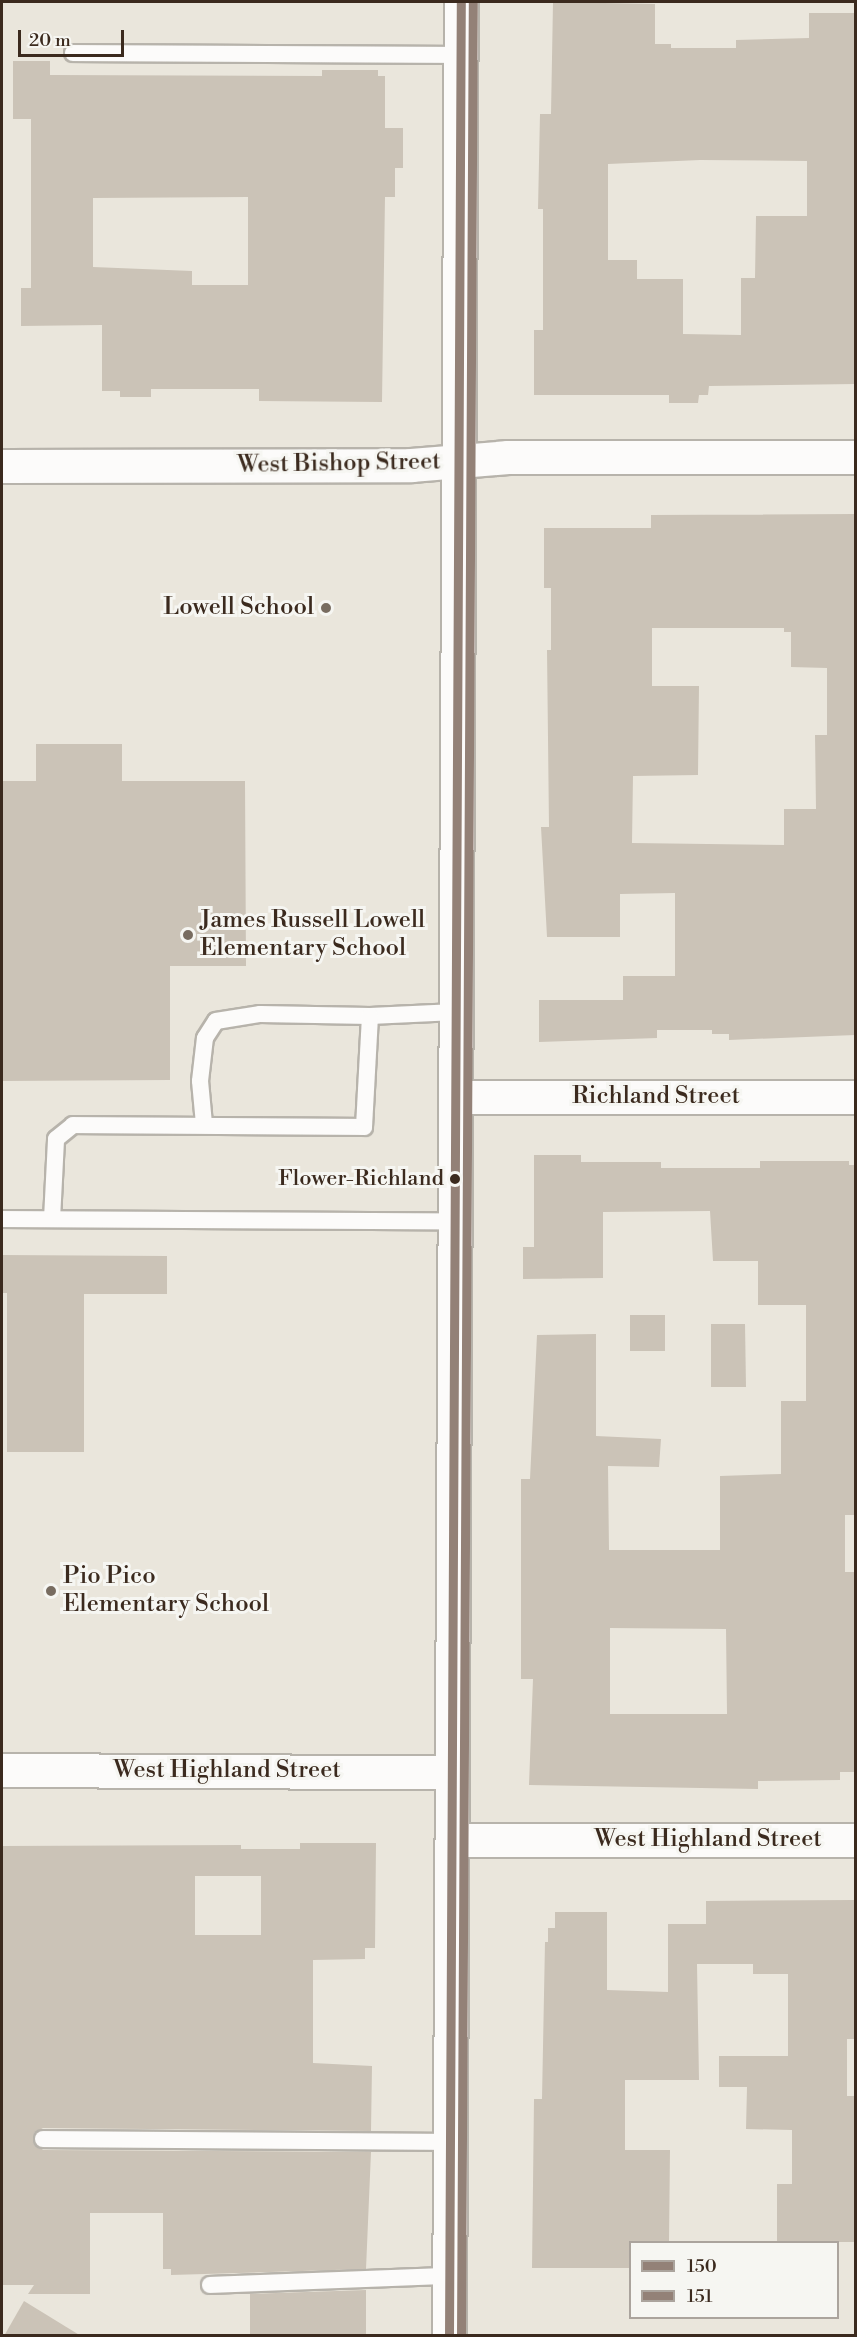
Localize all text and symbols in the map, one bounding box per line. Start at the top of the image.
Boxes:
scale bar [21,18,128,56]
text: 20 m [29,29,71,52]
street label: West Bishop Street [237,448,441,480]
place label: Lowell School [163,594,314,622]
marker: Lowell School [319,601,333,615]
place label: James Russell Lowell Elementary School [200,907,425,963]
marker: James Russell Lowell Elementary School [181,928,195,942]
street label: Richland Street [572,1083,740,1111]
place label: Flower-Richland [278,1166,444,1192]
marker: Flower-Richland [449,1173,461,1185]
place label: Pio Pico Elementary School [63,1563,269,1619]
marker: Pio Pico Elementary School [44,1584,58,1598]
street label: West Highland Street [113,1757,341,1785]
street label: West Highland Street [594,1826,822,1854]
legend [629,2241,839,2319]
text: 150 [687,2255,717,2278]
text: 151 [687,2285,712,2308]

